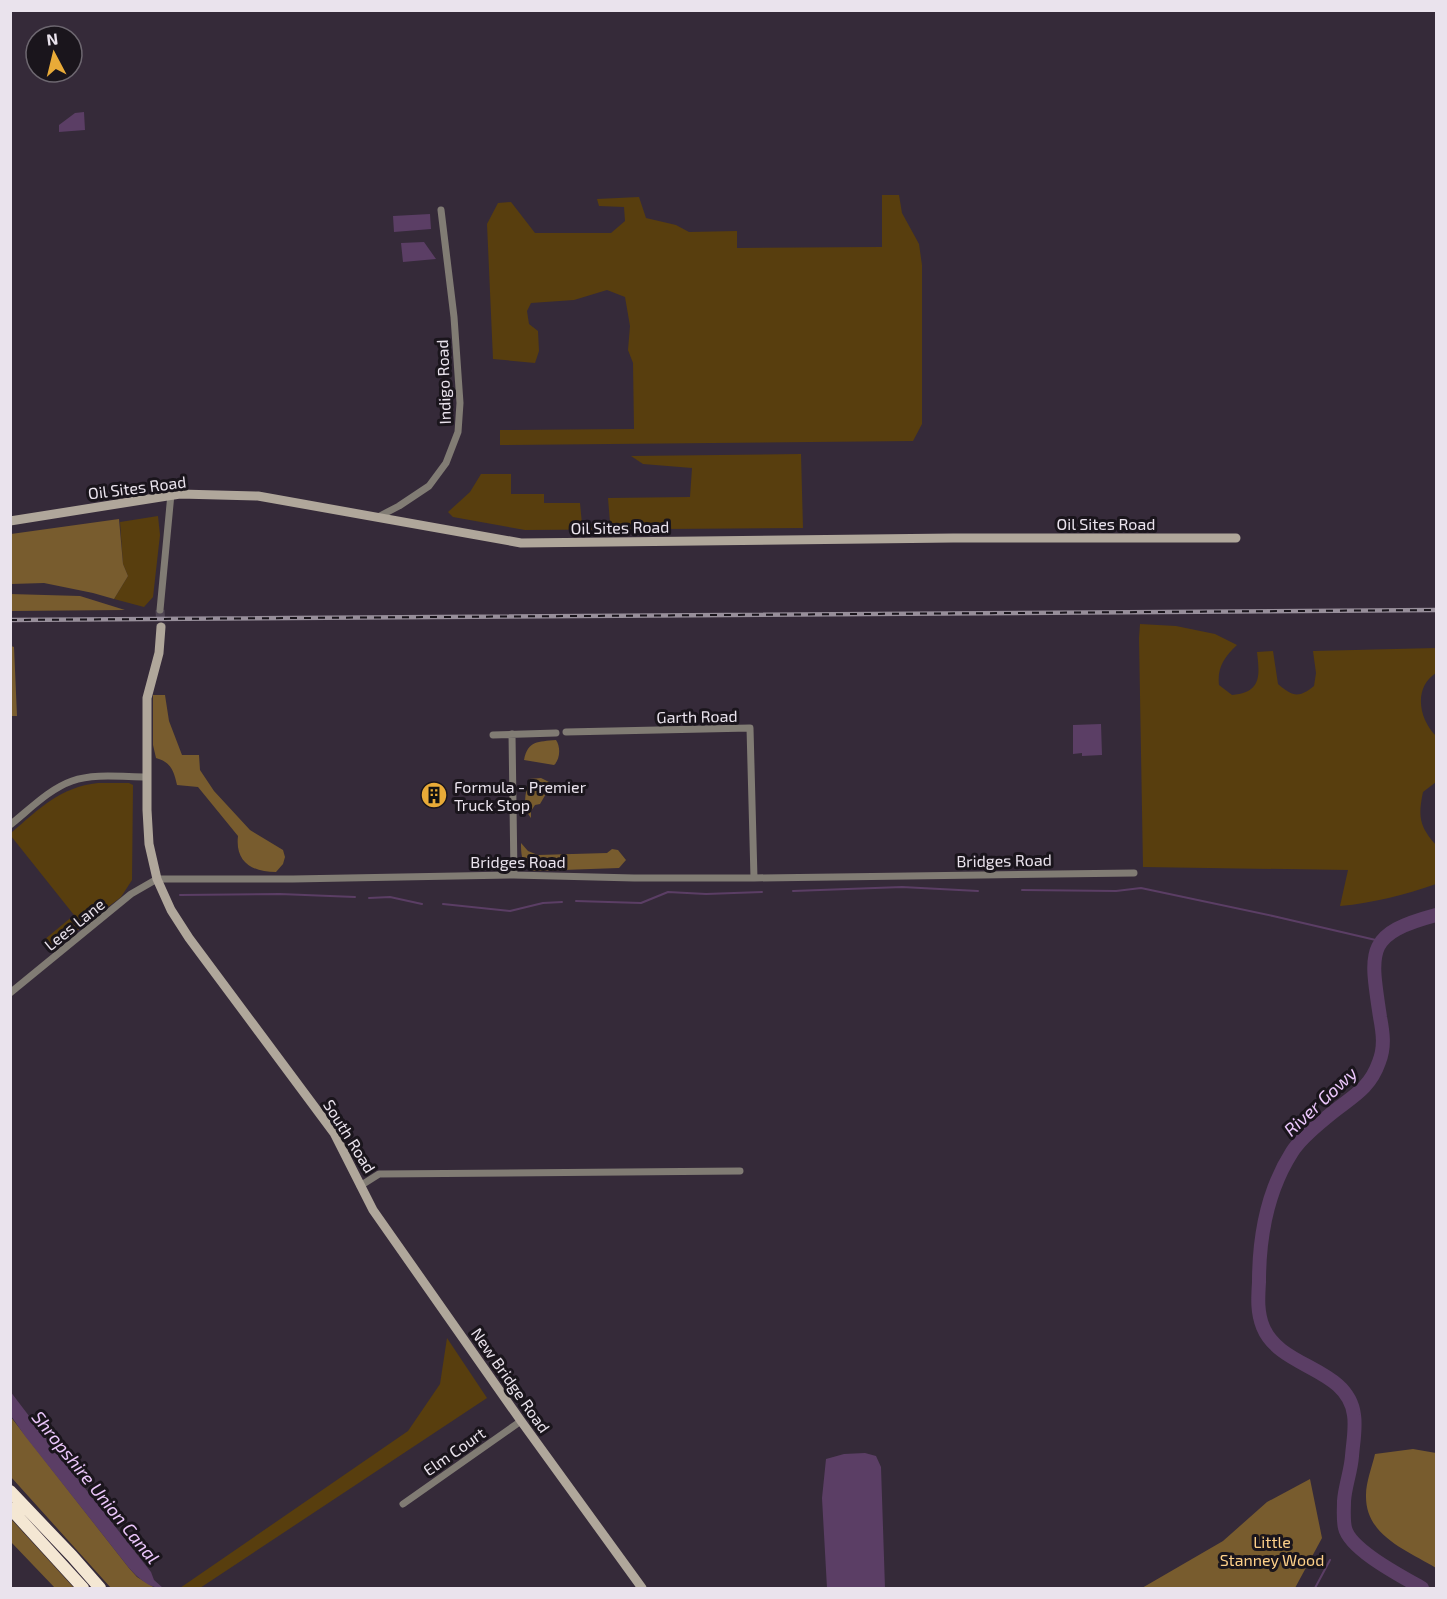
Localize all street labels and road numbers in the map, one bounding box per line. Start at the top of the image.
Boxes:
street label: Indigo Road [432,339,454,425]
street label: Oil Sites Road [87,472,187,502]
street label: Oil Sites Road [1057,514,1155,533]
street label: Oil Sites Road [570,517,670,537]
street label: Garth Road [656,706,738,726]
street label: Bridges Road [956,850,1052,870]
street label: Bridges Road [470,852,566,871]
street label: Lees Lane [40,894,108,954]
street label: South Road [320,1096,380,1176]
street label: New Bridge Road [468,1324,554,1436]
street label: Elm Court [419,1423,489,1479]

